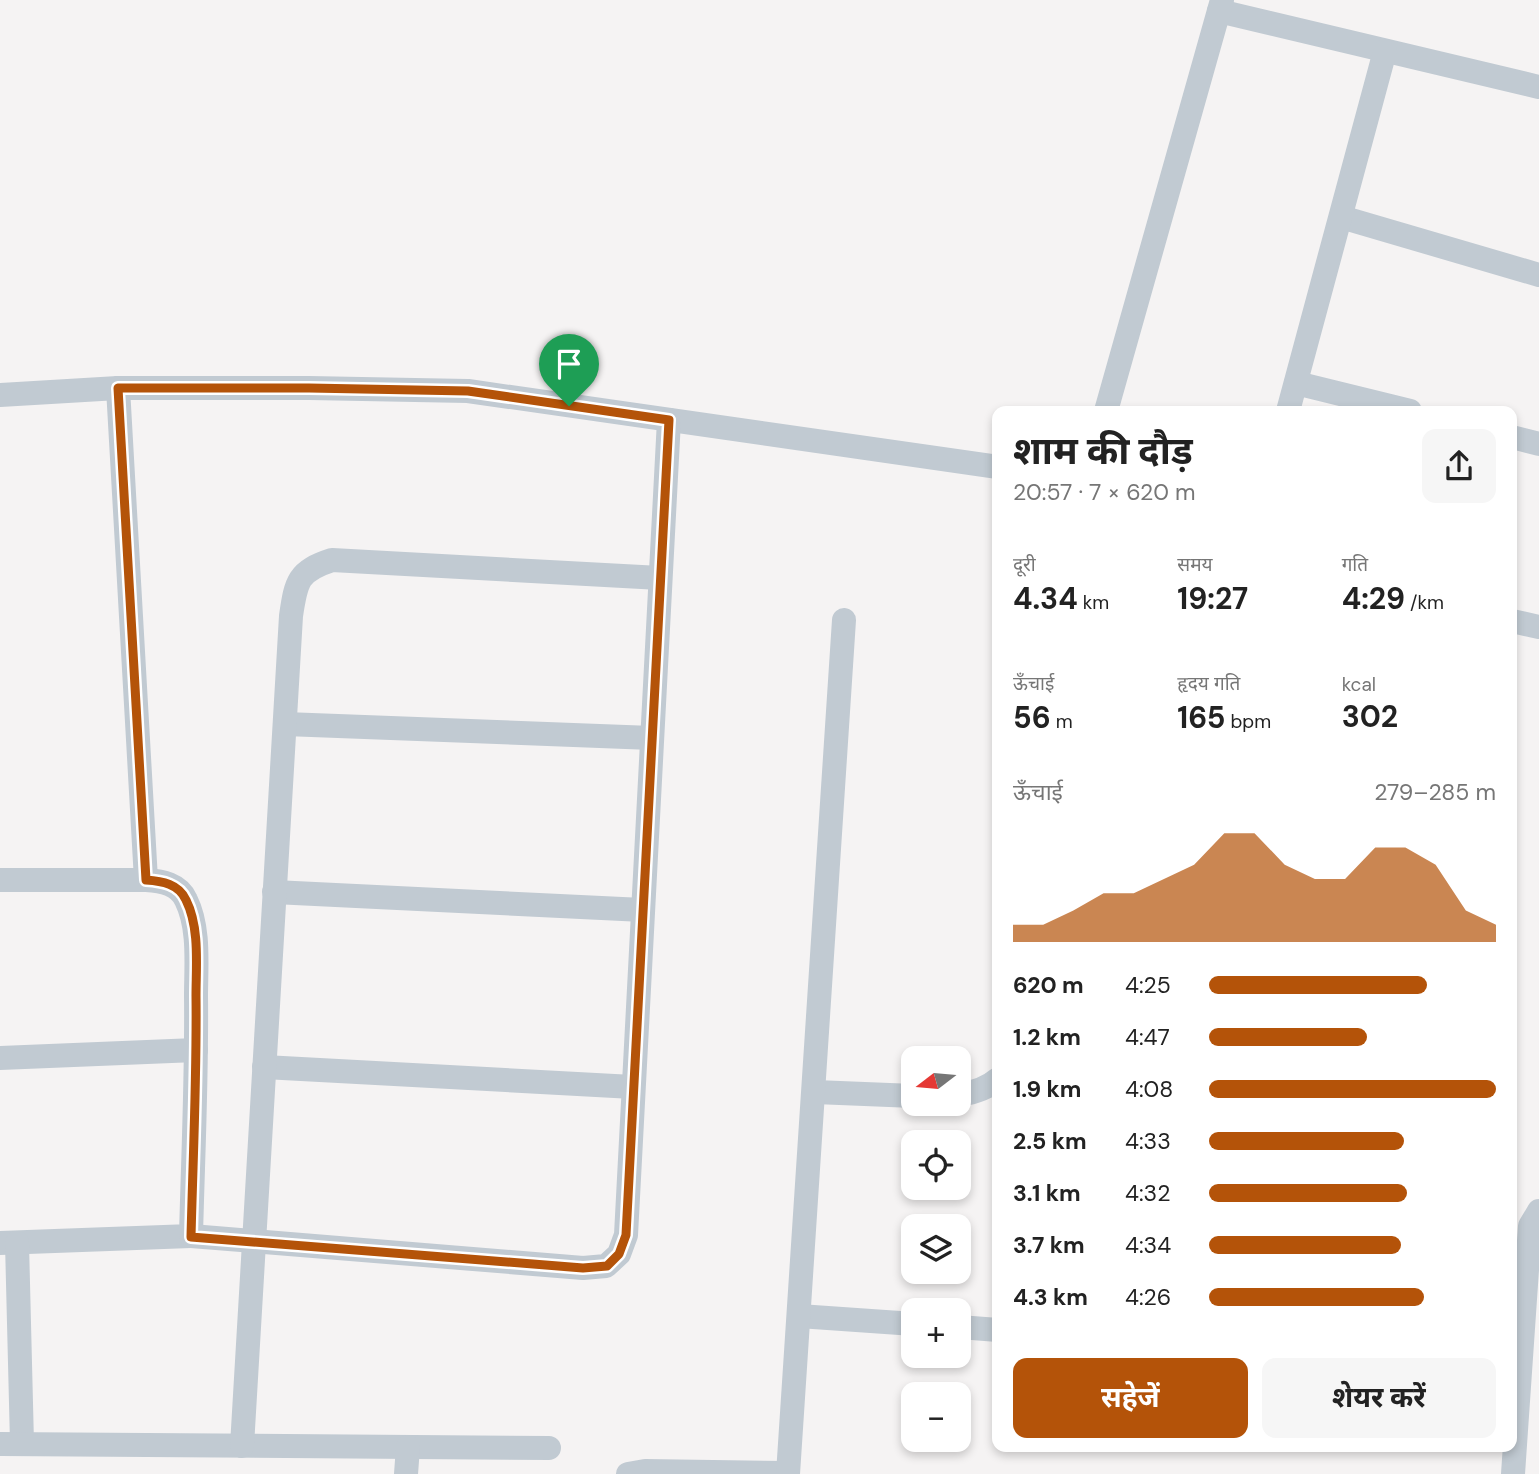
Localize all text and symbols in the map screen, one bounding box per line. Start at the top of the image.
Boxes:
pin [539,334,599,406]
icon: arrive [550,345,588,383]
text: शाम की दौड़ [1013,426,1193,476]
button: share [1422,429,1496,503]
text: 20:57 · 7 × 620 m [1013,477,1195,507]
text: दूरी [1013,552,1036,577]
text: समय [1177,552,1213,577]
text: गति [1342,552,1368,577]
text: 4.34 [1013,579,1078,618]
text: 19:27 [1177,579,1248,618]
text: 4:29 [1342,579,1405,618]
text: km [1078,590,1109,615]
text: /km [1405,590,1444,615]
text: ऊँचाई [1013,671,1054,696]
text: हृदय गति [1177,671,1240,696]
text: kcal [1342,672,1376,697]
text: 302 [1342,697,1398,736]
text: 56 [1013,698,1051,737]
text: 165 [1177,698,1225,737]
text: m [1051,709,1073,734]
text: bpm [1225,709,1271,734]
text: ऊँचाई [1013,777,1063,807]
text: 279–285 m [1374,777,1496,807]
text: 620 m [1013,970,1084,1000]
text: 4:25 [1125,970,1171,1000]
text: 1.2 km [1013,1022,1081,1052]
text: 4:47 [1125,1022,1170,1052]
north arrow [901,1046,971,1116]
map controls [901,1046,971,1452]
text: 1.9 km [1013,1074,1081,1104]
text: 4:08 [1125,1074,1173,1104]
text: 2.5 km [1013,1126,1087,1156]
text: 4:33 [1125,1126,1171,1156]
button: locate [901,1130,971,1200]
text: 3.1 km [1013,1178,1081,1208]
text: 4:32 [1125,1178,1170,1208]
button: layers [901,1214,971,1284]
text: 3.7 km [1013,1230,1085,1260]
text: 4:34 [1125,1230,1171,1260]
text: 4.3 km [1013,1282,1088,1312]
text: 4:26 [1125,1282,1171,1312]
button: + [901,1298,971,1368]
button: सहेजें [1013,1358,1248,1438]
button: शेयर करें [1262,1358,1496,1438]
button: − [901,1382,971,1452]

